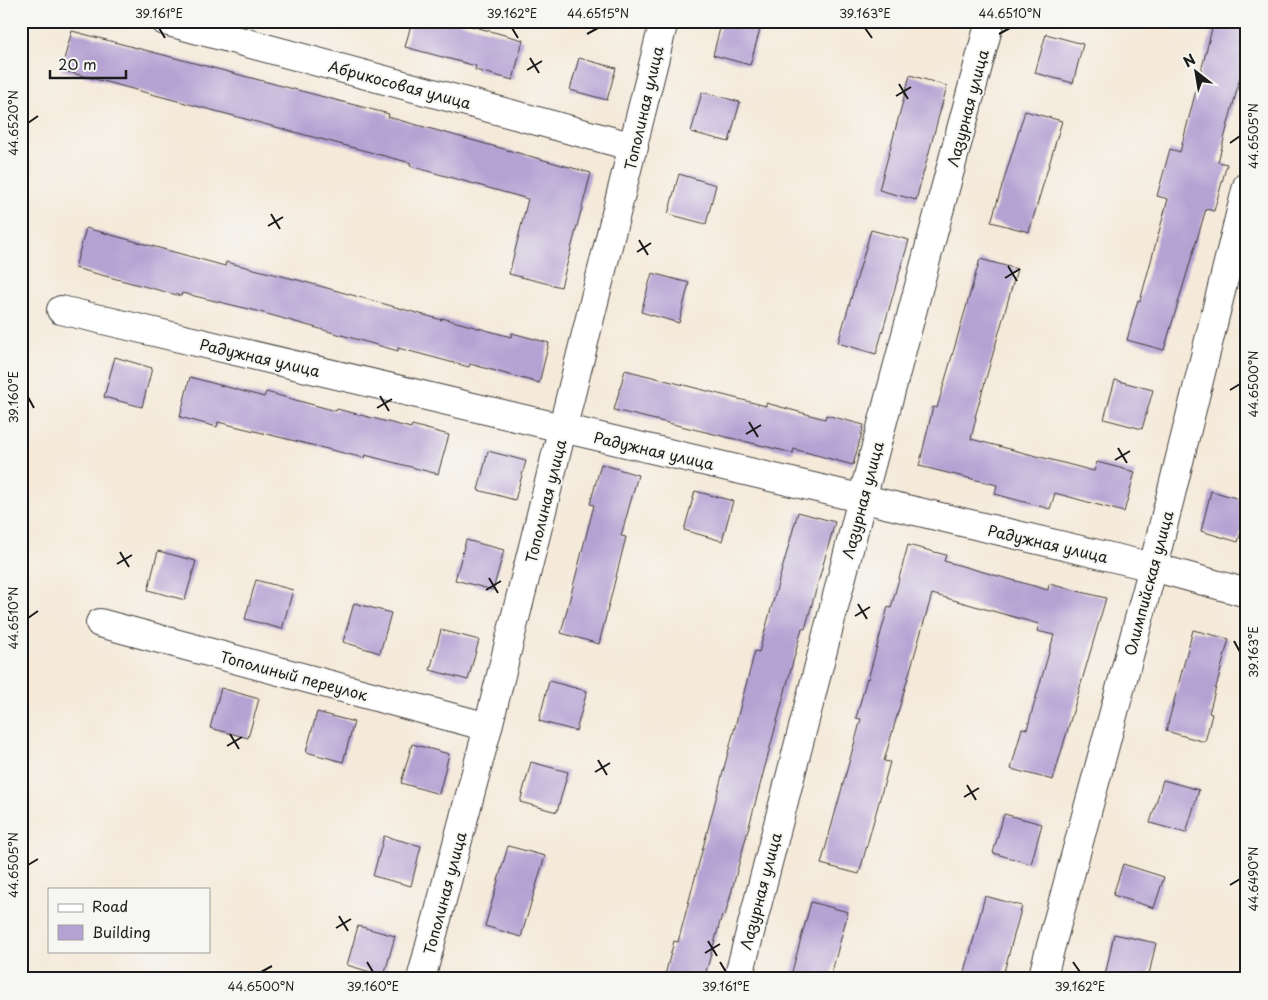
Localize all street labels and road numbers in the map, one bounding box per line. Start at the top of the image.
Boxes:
street label: Тополиная улица [618,43,669,172]
street label: Лазурная улица [940,46,994,169]
street label: Абрикосовая улица [326,54,474,114]
street label: Радужная улица [198,332,323,382]
street label: Радужная улица [592,425,717,475]
street label: Тополиная улица [519,436,572,565]
street label: Лазурная улица [835,438,889,561]
street label: Олимпийская улица [1118,507,1179,658]
street label: Радужная улица [986,518,1111,568]
street label: Тополиный переулок [218,644,370,706]
street label: Тополиная улица [417,828,472,957]
street label: Лазурная улица [733,829,787,952]

